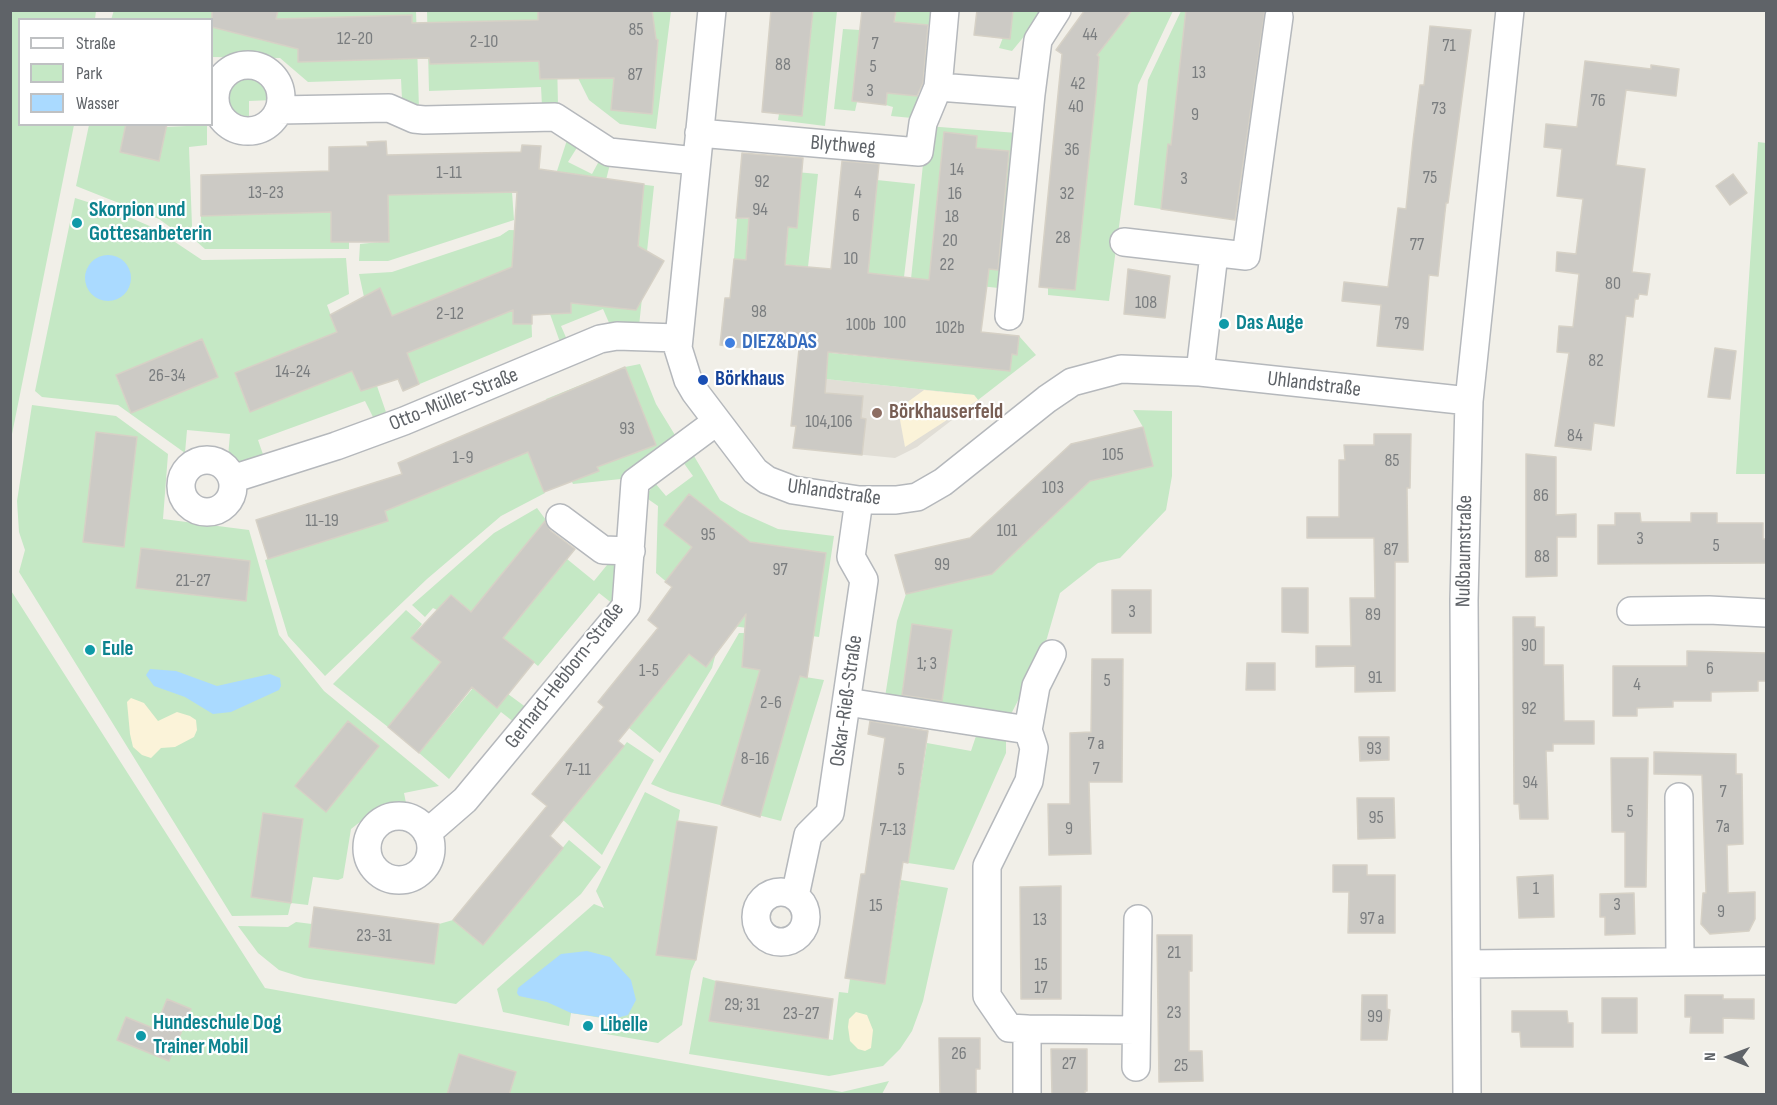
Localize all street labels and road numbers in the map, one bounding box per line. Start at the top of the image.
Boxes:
street label: Blythweg [809,131,877,161]
street label: Otto-Müller-Straße [386,363,522,437]
street label: Uhlandstraße [1266,367,1362,403]
street label: Uhlandstraße [786,474,882,512]
street label: Nußbaumstraße [1451,495,1479,607]
street label: Gerhard-Hebborn-Straße [500,598,630,754]
street label: Oskar-Rieß-Straße [825,634,869,768]

